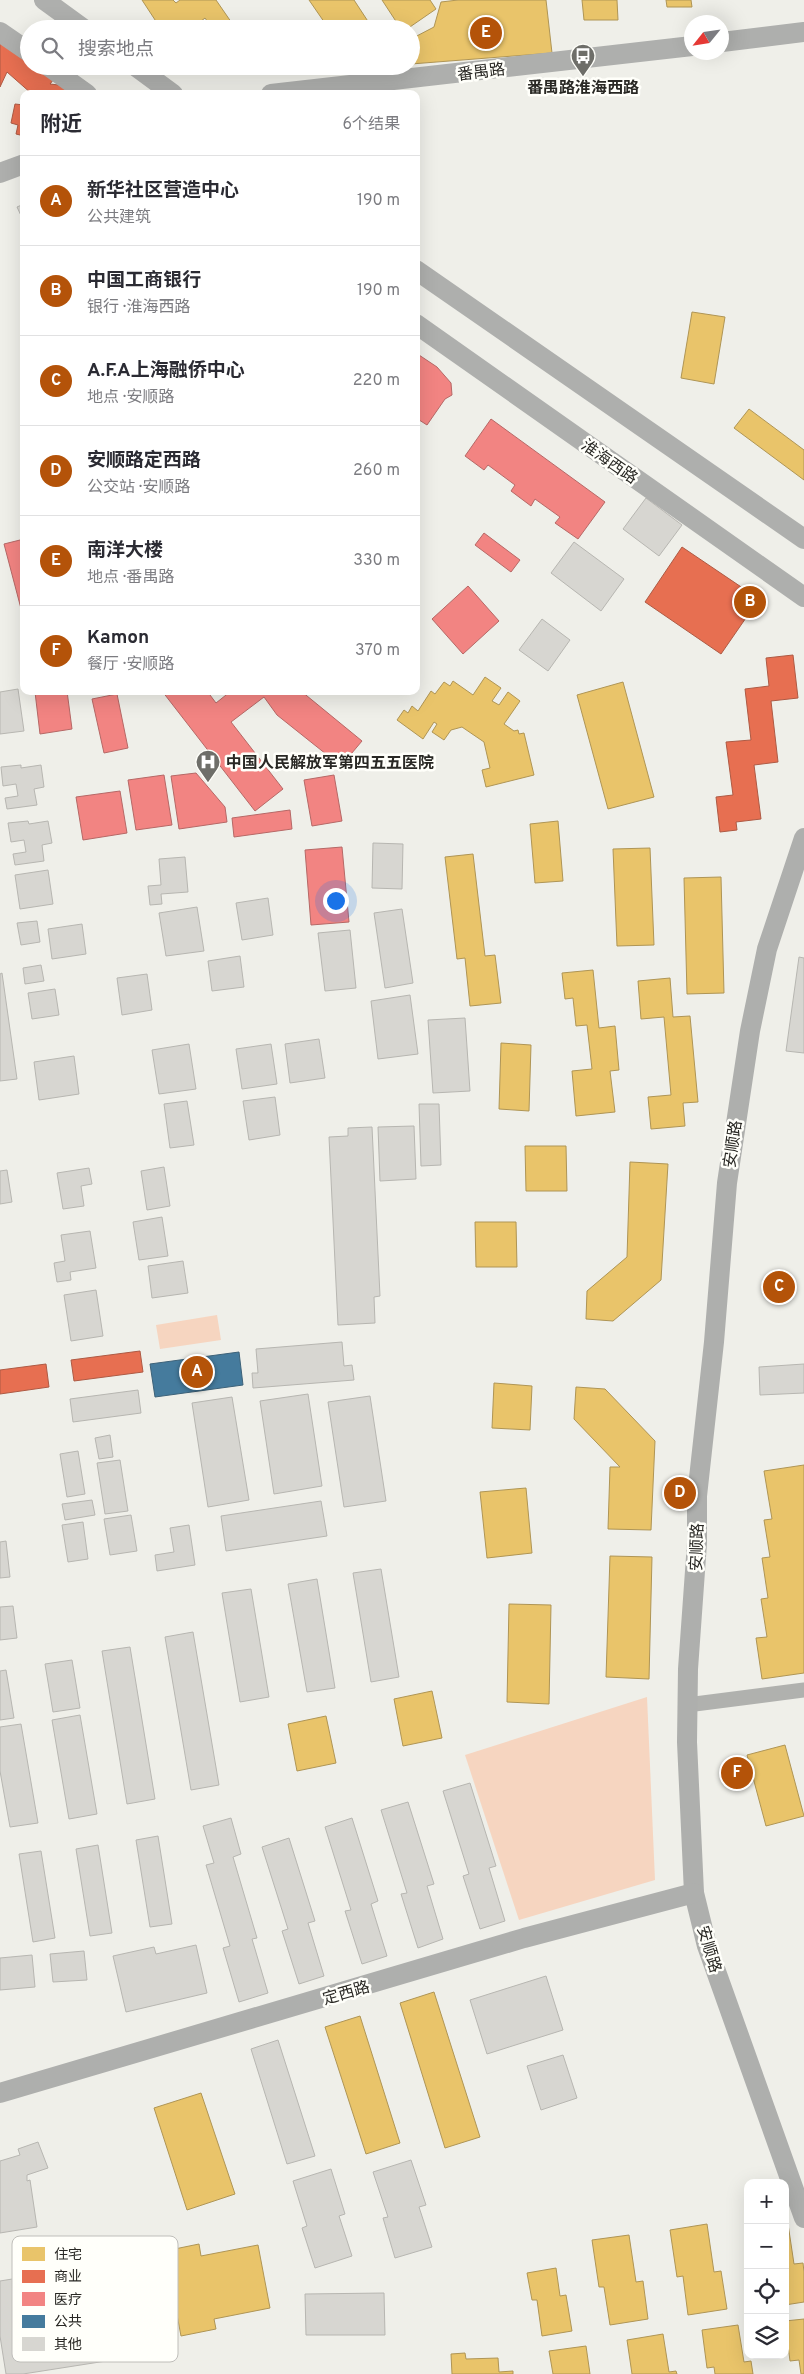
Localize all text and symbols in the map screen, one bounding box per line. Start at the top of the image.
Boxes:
pin: E [470,14,502,52]
north arrow [684,15,729,60]
search box [20,20,420,75]
icon: search [38,34,66,62]
text: 搜索地点 [78,38,154,62]
bus stop icon: 番禺路淮海西路 [570,43,596,77]
street label: 番禺路 [456,60,506,86]
place label: 番禺路淮海西路 [527,79,639,99]
text: 附近 [40,112,82,139]
text: 6个结果 [342,115,400,135]
text: 新华社区营造中心 [87,179,239,203]
text: A [50,191,62,211]
text: 190 m [357,191,400,211]
text: 公共建筑 [87,208,151,228]
text: 中国工商银行 [87,269,201,293]
text: B [50,281,62,301]
text: 190 m [357,281,400,301]
text: 银行 · 淮海西路 [87,298,191,318]
text: A.F.A上海融侨中心 [87,359,245,383]
text: C [51,371,61,391]
text: 220 m [353,371,400,391]
text: 地点 · 安顺路 [87,388,175,408]
street label: 淮海西路 [577,436,641,489]
text: 安顺路定西路 [87,449,201,473]
text: D [50,461,62,481]
text: 260 m [353,461,400,481]
text: 公交站 · 安顺路 [87,478,191,498]
text: 南洋大楼 [87,539,163,563]
text: E [51,551,61,571]
text: 330 m [353,551,400,571]
text: 地点 · 番禺路 [87,568,175,588]
pin: B [734,583,766,621]
text: Kamon [87,626,149,650]
text: F [51,641,61,661]
text: 370 m [355,641,400,661]
text: 餐厅 · 安顺路 [87,655,175,675]
hospital icon: 中国人民解放军第四五五医院 [195,749,221,783]
place label: 中国人民解放军第四五五医院 [226,754,434,774]
your location [323,888,349,914]
street label: 安顺路 [721,1119,747,1169]
pin: C [763,1268,795,1306]
pin: A [181,1353,213,1391]
pin: D [664,1474,696,1512]
street label: 安顺路 [687,1523,709,1571]
pin: F [721,1754,753,1792]
street label: 安顺路 [692,1924,725,1975]
street label: 定西路 [321,1978,372,2010]
map controls [744,2179,789,2359]
button: + [744,2179,789,2224]
button: − [744,2224,789,2269]
legend [12,2236,178,2362]
text: 住宅 [54,2247,82,2264]
text: 商业 [54,2269,82,2286]
button: locate [744,2269,789,2314]
text: 医疗 [54,2292,82,2309]
text: 公共 [54,2314,82,2331]
button: layers [744,2314,789,2359]
text: 其他 [54,2337,82,2354]

